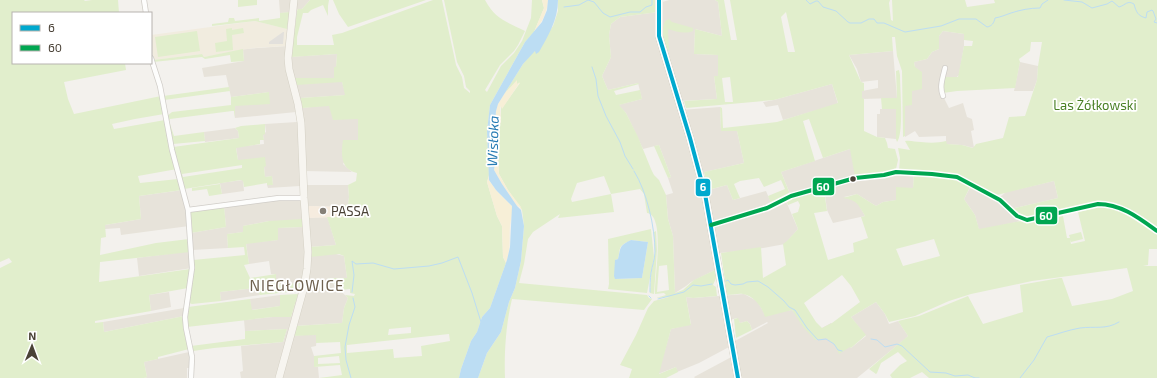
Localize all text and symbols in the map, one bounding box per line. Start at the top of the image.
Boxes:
legend [12,12,152,64]
text: 6 [48,20,55,34]
text: 60 [48,40,62,54]
park label: Las Żółkowski [1053,97,1137,113]
water label: Wisłoka [483,115,502,167]
unlabelled marker [848,174,858,184]
line badge: 60 [812,177,835,196]
line badge: 6 [695,178,711,197]
text: 6 [700,180,707,193]
text: 60 [816,180,830,193]
place label: PASSA [331,203,369,219]
marker: PASSA [318,206,328,216]
line badge: 60 [1035,206,1058,225]
text: 60 [1039,209,1053,222]
district label: NIEGŁOWICE [250,276,344,294]
north arrow [12,326,52,366]
text: N [28,329,36,342]

